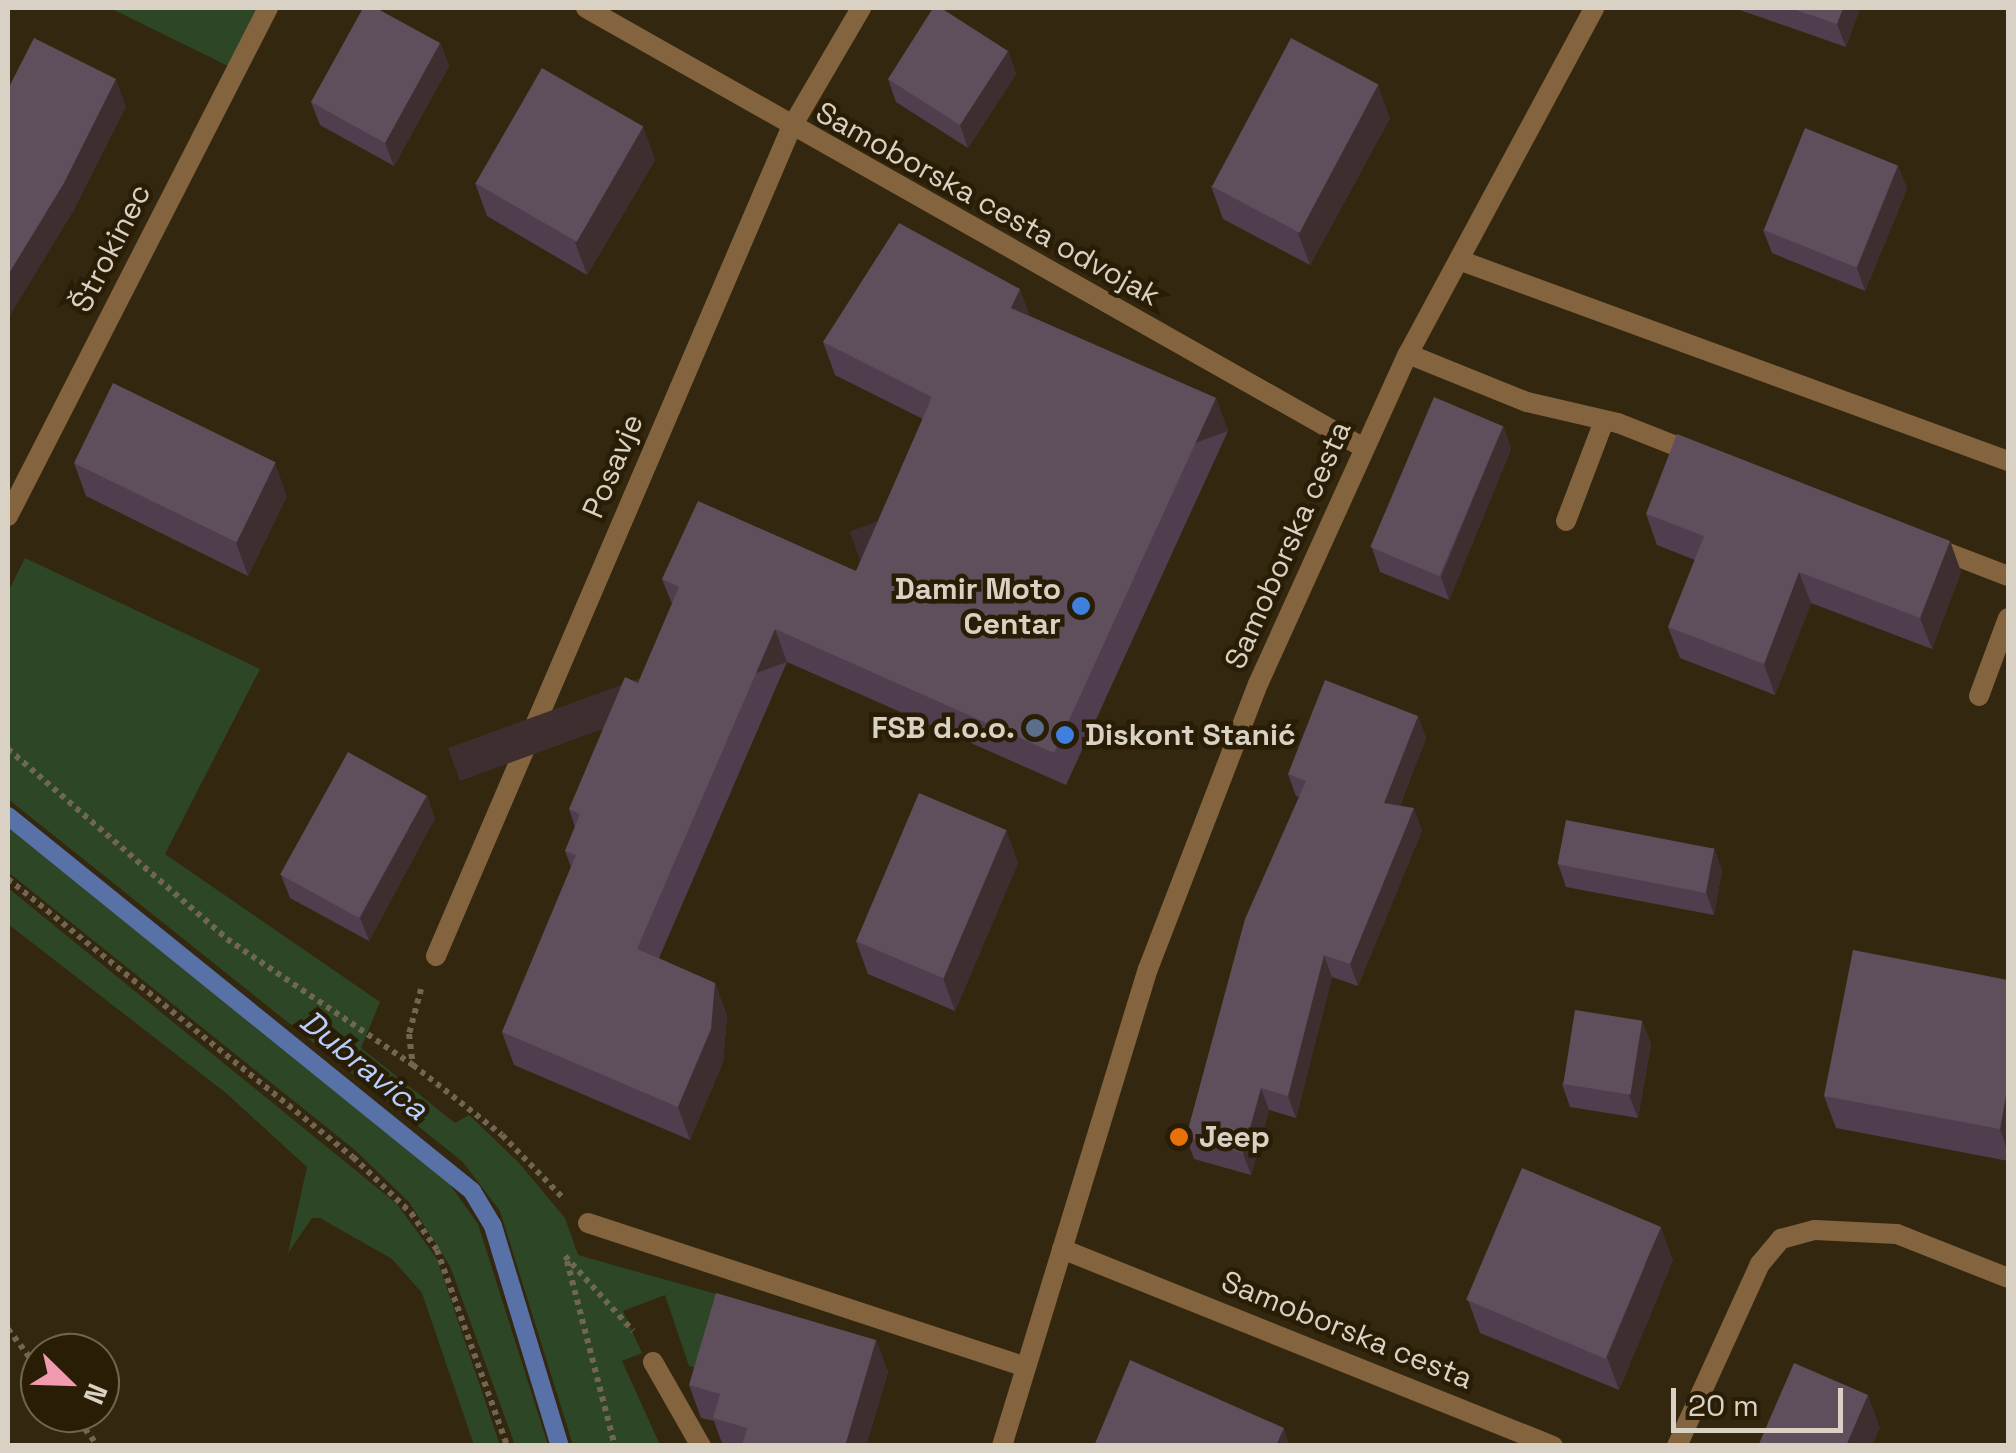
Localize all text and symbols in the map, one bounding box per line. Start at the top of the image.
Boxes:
street label: Samoborska cesta odvojak [810,94,1166,314]
street label: Štrokinec [63,178,159,318]
street label: Posavje [575,409,651,523]
street label: Samoborska cesta [1217,415,1359,675]
place label: Damir Moto Centar [895,571,1061,642]
marker: Damir Moto Centar [1070,595,1092,617]
place label: FSB d.o.o. [871,710,1015,746]
marker: FSB d.o.o. [1024,717,1046,739]
place label: Diskont Stanić [1085,717,1296,753]
marker: Diskont Stanić [1054,724,1076,746]
water label: Dubravica [292,1002,436,1128]
place label: Jeep [1199,1119,1270,1155]
marker: Jeep [1168,1126,1190,1148]
street label: Samoborska cesta [1216,1263,1478,1397]
north arrow [20,1333,120,1433]
scale bar [1676,1368,1848,1430]
text: N [76,1378,116,1410]
text: 20 m [1688,1386,1759,1425]

